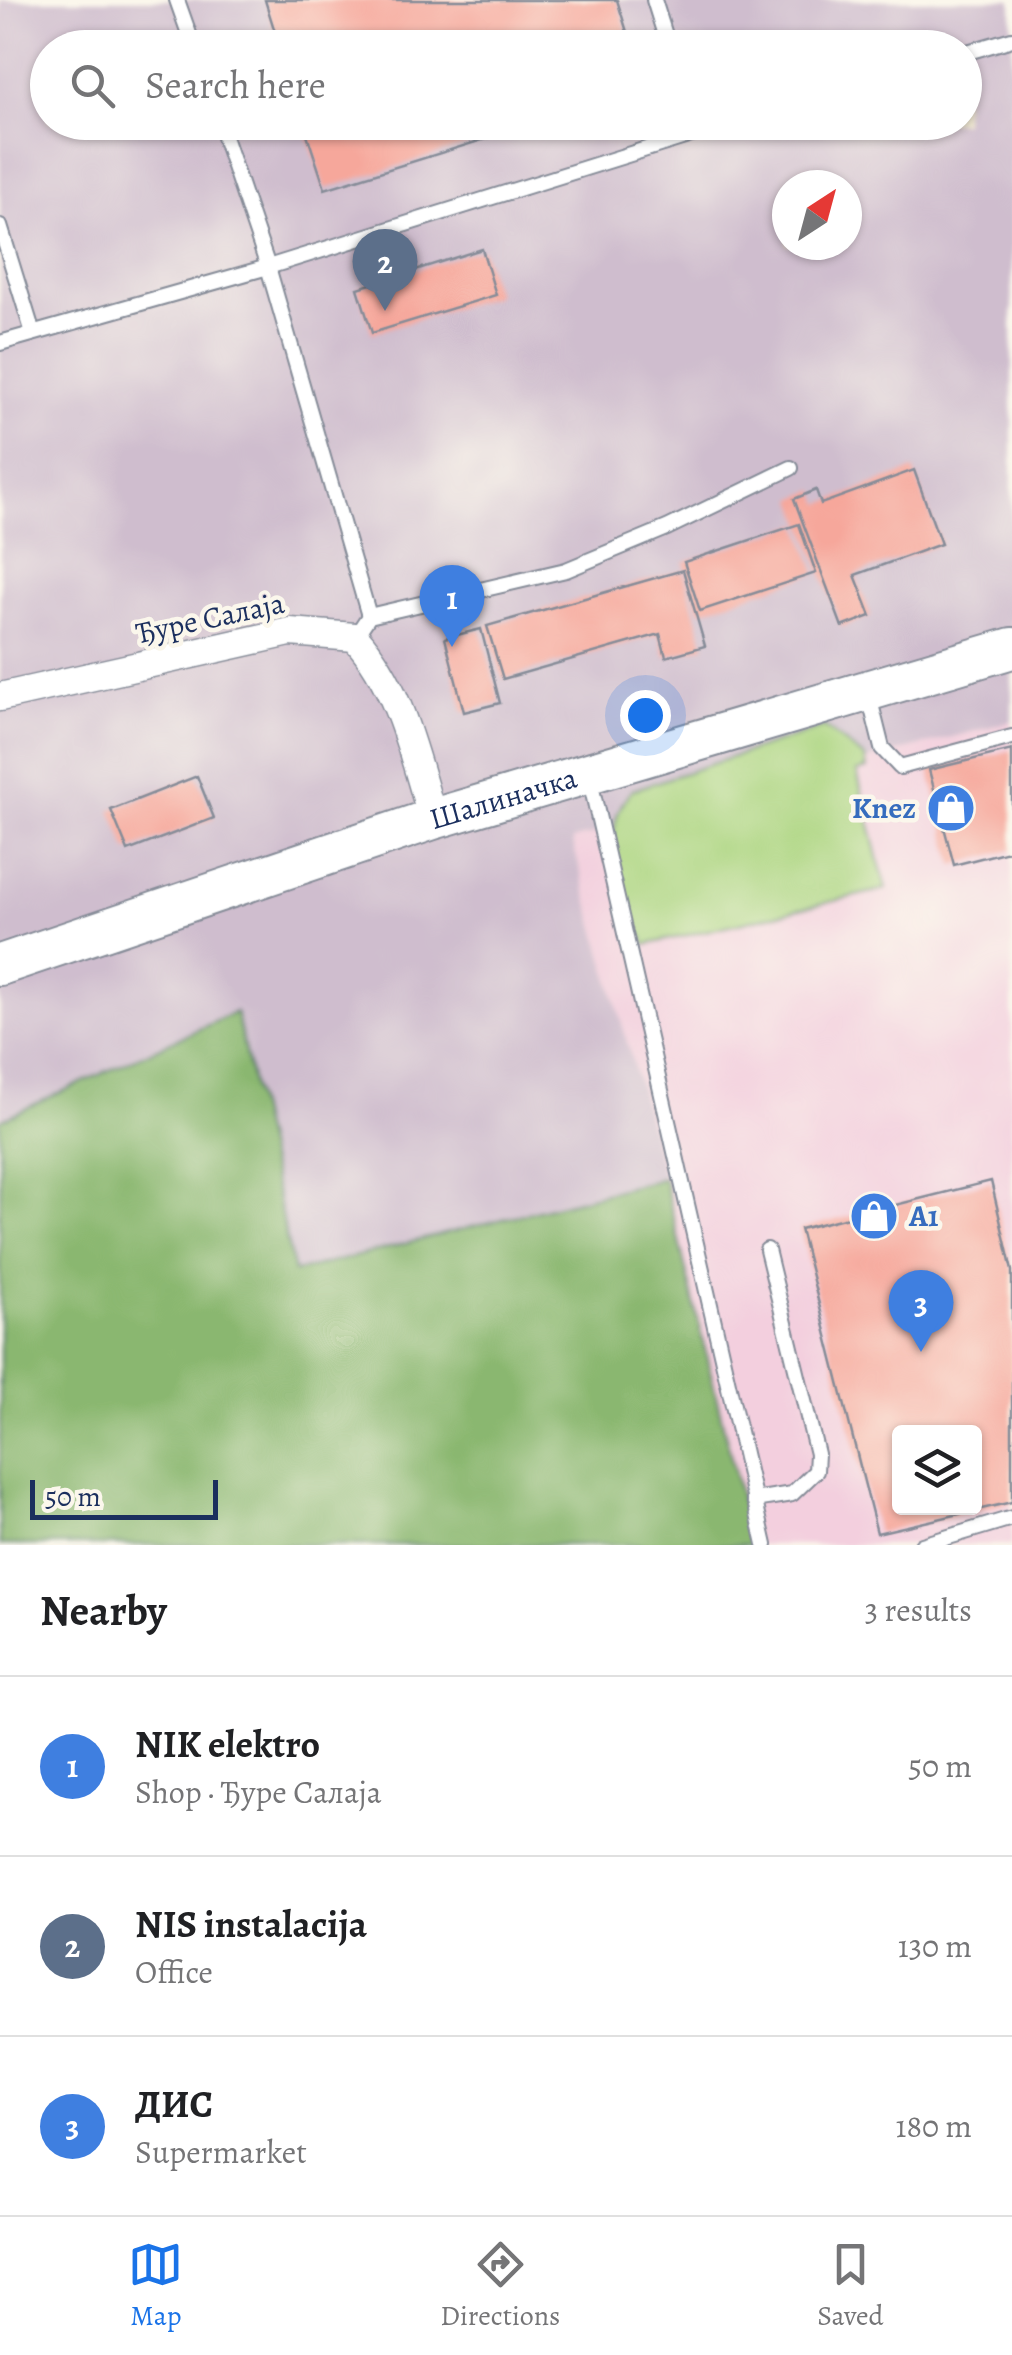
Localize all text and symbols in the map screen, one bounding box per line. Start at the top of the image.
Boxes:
search box [30,30,982,140]
icon: search [65,58,120,113]
text: Search here [145,59,326,111]
north arrow [772,170,862,260]
pin: 2 [352,228,418,311]
pin: 1 [420,564,484,647]
street label: Ђуре Салаја [132,583,288,653]
your location [620,690,671,741]
street label: Шалиначка [424,758,582,839]
shop icon: Knez [925,782,977,834]
place label: Knez [852,788,916,828]
shop icon: A1 [848,1190,900,1242]
place label: A1 [908,1196,939,1236]
pin: 3 [888,1270,954,1352]
map controls [892,1425,982,1515]
button: layers [892,1425,982,1515]
scale bar [30,1475,218,1520]
text: 50 m [45,1478,101,1516]
text: Nearby [40,1582,167,1639]
text: 3 results [865,1588,972,1632]
text: NIK elektro [135,1718,320,1770]
text: 1 [67,1744,78,1788]
text: 50 m [908,1744,972,1788]
text: Shop · Ђуре Салаја [135,1770,381,1814]
text: NIS instalacija [135,1898,367,1950]
text: 2 [65,1924,80,1968]
text: 130 m [898,1924,972,1968]
text: Office [135,1950,213,1994]
text: ДИС [135,2078,213,2130]
text: 3 [66,2104,79,2148]
text: 180 m [896,2104,972,2148]
text: Supermarket [135,2130,307,2174]
tab: Map [128,2237,183,2335]
tab: Directions [440,2237,560,2335]
tab: Saved [817,2237,884,2335]

